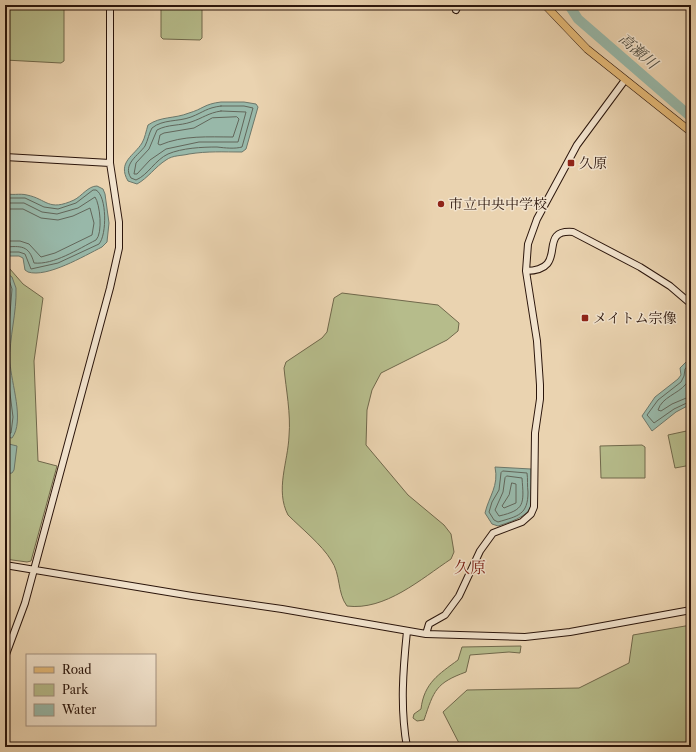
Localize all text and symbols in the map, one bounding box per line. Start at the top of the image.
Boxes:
water label: 高瀬川 [615,29,663,74]
place label: 久原 [579,154,607,172]
marker: 久原 [566,158,576,168]
place label: 市立中央中学校 [449,195,547,213]
marker: 市立中央中学校 [436,199,446,209]
place label: メイトム宗像 [593,309,677,327]
marker: メイトム宗像 [580,313,590,323]
district label: 久原 [454,557,486,577]
legend [26,654,156,726]
text: Road [62,662,92,677]
text: Park [62,682,89,697]
text: Water [61,702,96,717]

